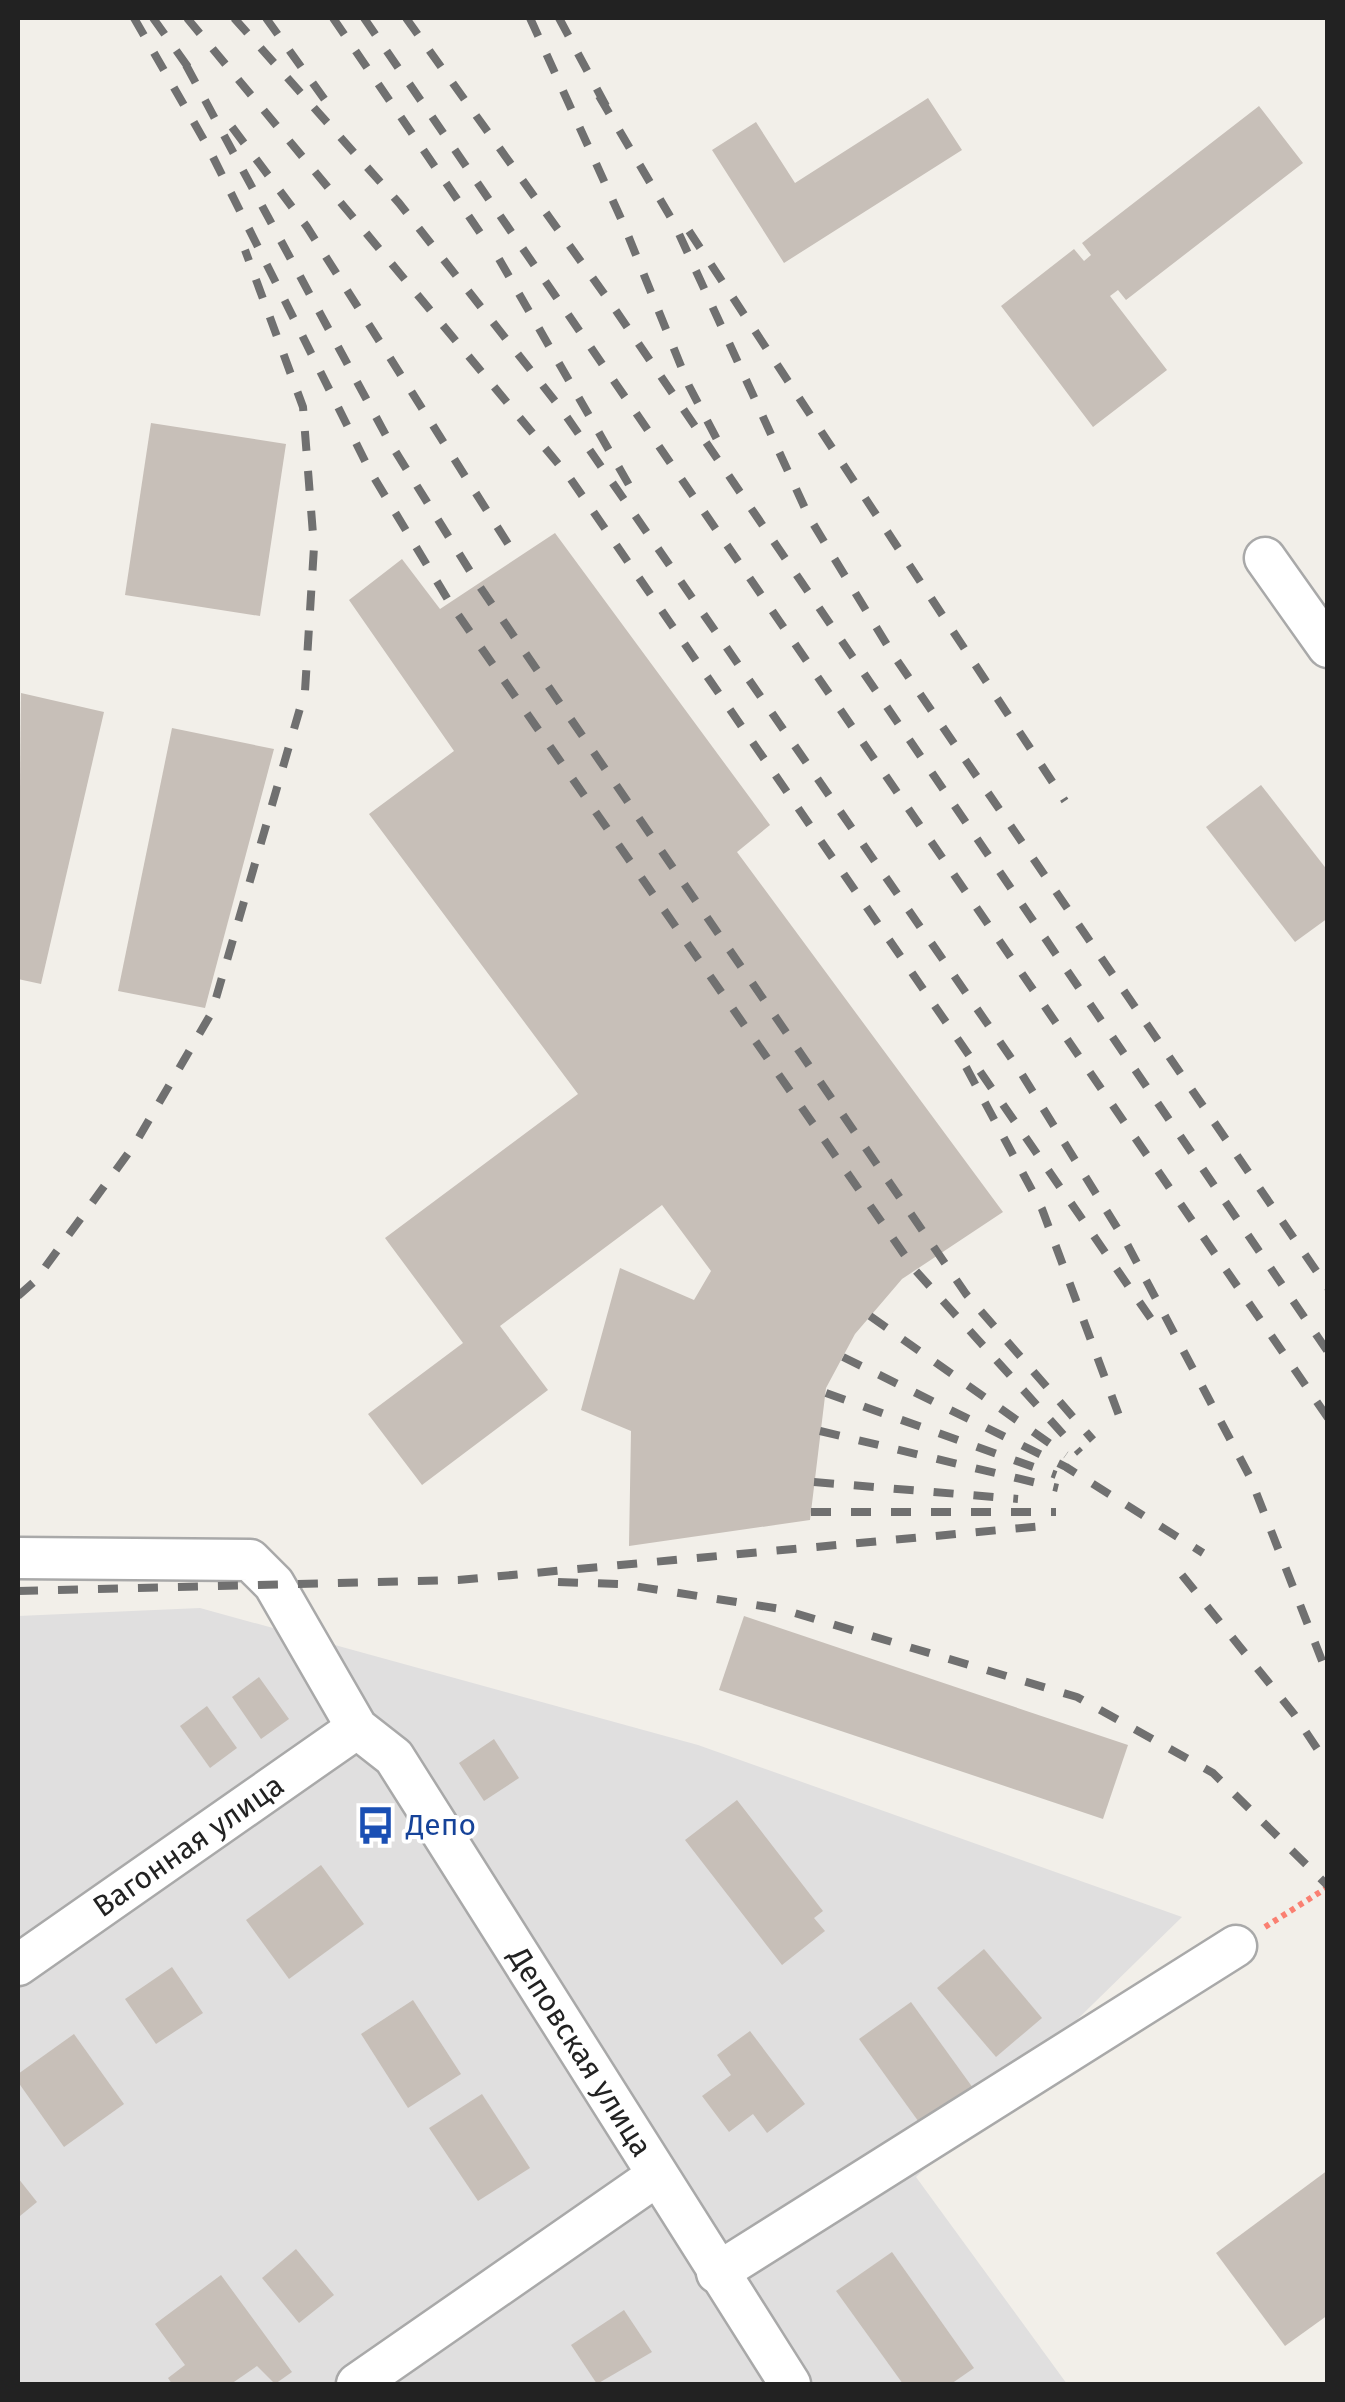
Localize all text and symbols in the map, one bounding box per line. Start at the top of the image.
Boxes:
street label: Вагонная улица [86,1767,291,1925]
bus stop icon: Депо [355,1804,397,1846]
place label: Депо [405,1807,476,1843]
street label: Деповская улица [500,1940,660,2163]

